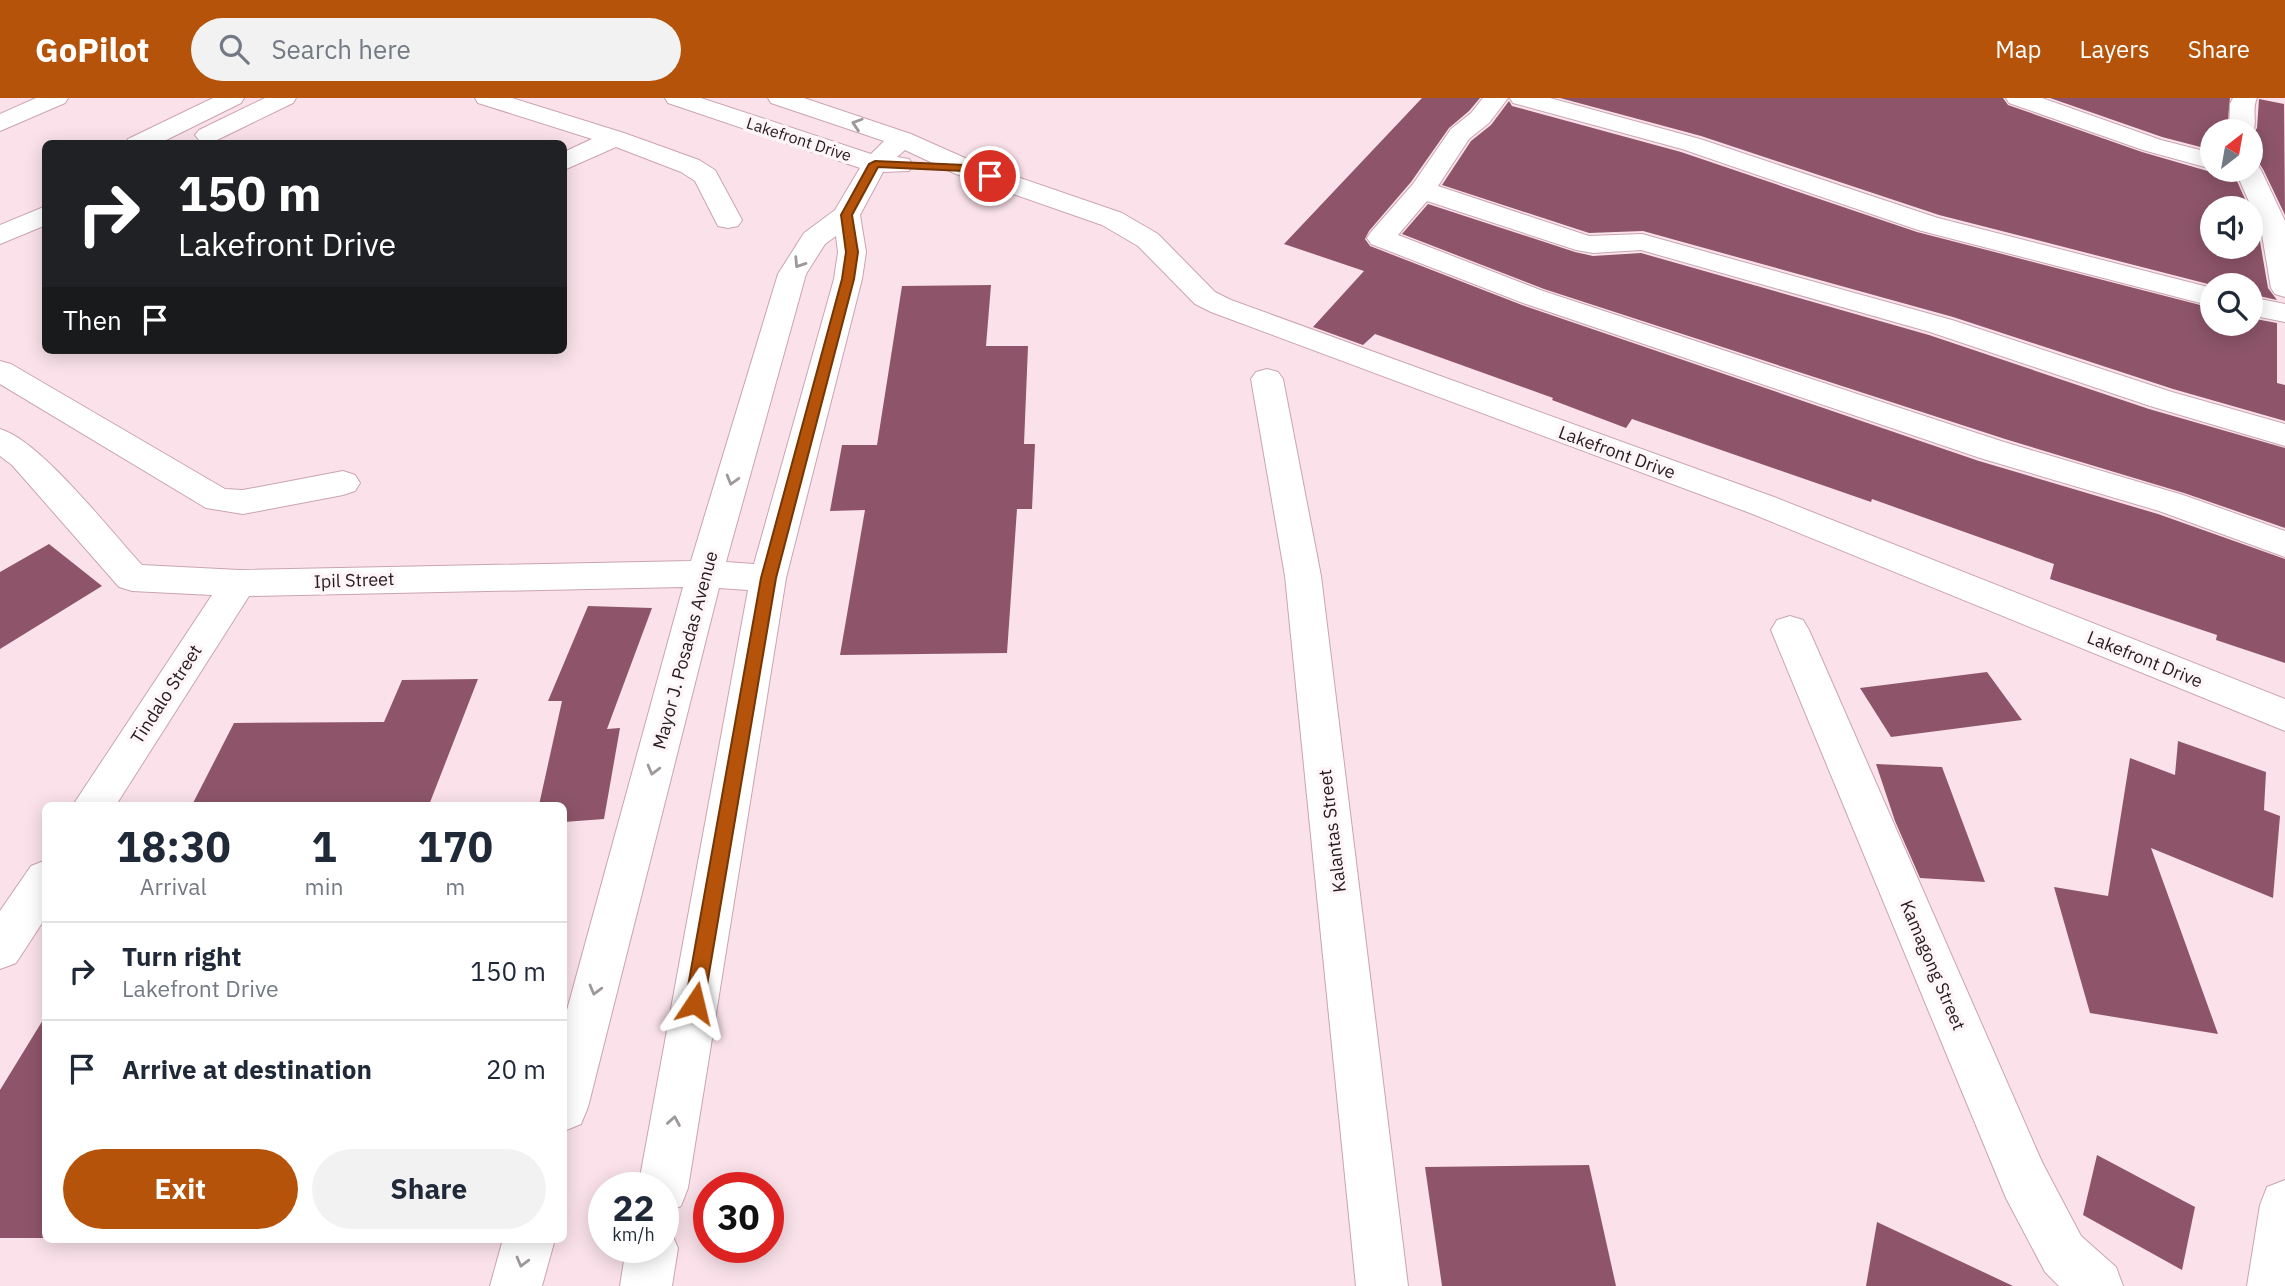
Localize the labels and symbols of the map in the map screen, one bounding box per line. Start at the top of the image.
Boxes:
street label: Lakefront Drive [744,113,854,165]
one-way arrow [851,118,863,132]
north arrow [2200,119,2263,182]
pin [960,146,1020,206]
one-way arrow [795,255,808,268]
street label: Lakefront Drive [1555,420,1679,484]
one-way arrow [726,473,741,485]
street label: Mayor J. Posadas Avenue [647,548,723,752]
street label: Ipil Street [313,567,395,593]
street label: Lakefront Drive [2084,625,2206,693]
street label: Tindalo Street [125,640,207,748]
one-way arrow [647,764,661,776]
street label: Kalantas Street [1313,768,1351,894]
street label: Kamagong Street [1895,897,1971,1033]
position arrow [658,966,732,1040]
one-way arrow [588,984,603,996]
one-way arrow [666,1115,681,1127]
speed limit sign: 30 [693,1172,784,1263]
one-way arrow [516,1256,530,1268]

